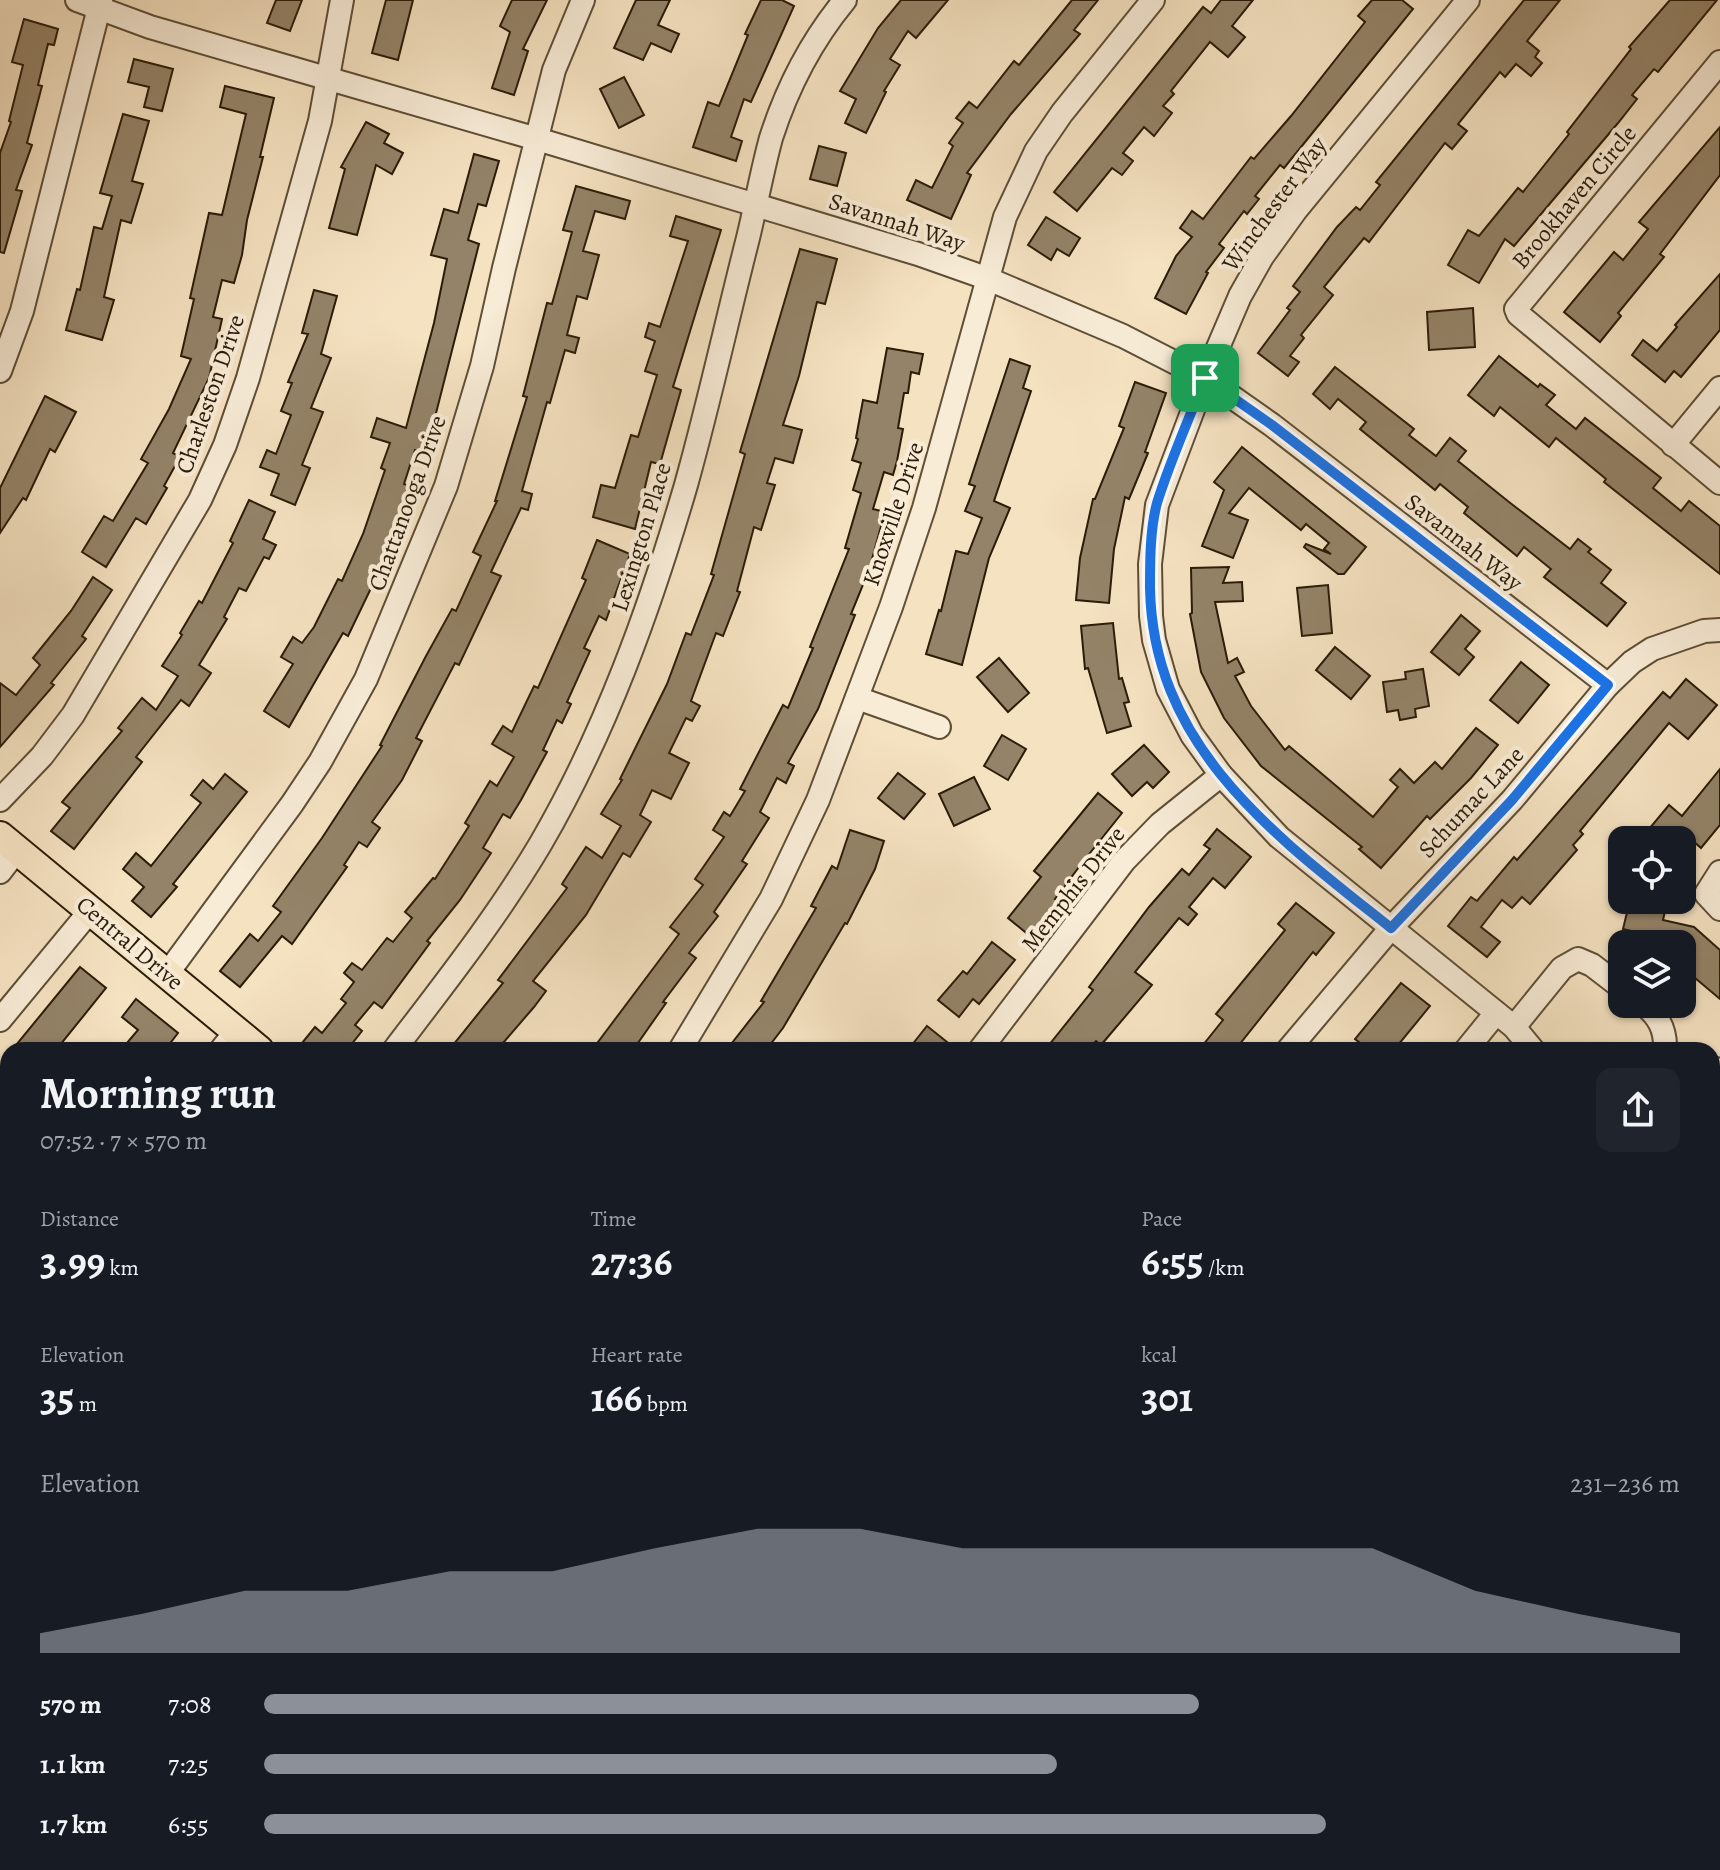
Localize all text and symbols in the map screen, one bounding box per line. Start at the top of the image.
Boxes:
street label: Brookhaven Circle [1504,118,1644,276]
street label: Winchester Way [1214,130,1334,279]
street label: Savannah Way [825,185,969,259]
street label: Charleston Drive [168,310,252,478]
pin [1171,344,1239,412]
icon: arrive [1183,356,1227,400]
street label: Chattanooga Drive [360,411,454,595]
street label: Knoxville Drive [855,438,931,590]
street label: Lexington Place [603,458,679,616]
street label: Savannah Way [1398,486,1530,598]
street label: Schumac Lane [1411,739,1531,865]
street label: Memphis Drive [1014,820,1132,958]
map controls [1608,826,1696,1018]
button: locate [1608,826,1696,914]
street label: Central Drive [70,889,190,997]
button: layers [1608,930,1696,1018]
text: Morning run [40,1063,276,1123]
button: share [1596,1068,1680,1152]
text: 07:52 · 7 × 570 m [40,1123,207,1158]
text: Distance [40,1204,119,1234]
text: Time [591,1204,636,1234]
text: Pace [1141,1204,1182,1234]
text: 3.99 [40,1234,105,1289]
text: 27:36 [591,1234,672,1289]
text: 6:55 [1141,1234,1204,1289]
text: km [105,1253,139,1283]
text: /km [1204,1253,1245,1283]
text: Elevation [40,1340,124,1370]
text: Heart rate [591,1340,683,1370]
text: kcal [1141,1340,1177,1370]
text: 35 [40,1370,74,1425]
text: 166 [591,1370,642,1425]
text: 301 [1141,1370,1193,1425]
text: m [74,1389,97,1419]
text: bpm [642,1389,688,1419]
text: Elevation [40,1466,140,1501]
text: 231–236 m [1570,1466,1680,1501]
text: 570 m [40,1687,102,1722]
text: 7:08 [168,1687,212,1722]
text: 1.1 km [40,1747,106,1782]
text: 7:25 [168,1747,209,1782]
text: 1.7 km [40,1807,107,1842]
text: 6:55 [168,1807,209,1842]

